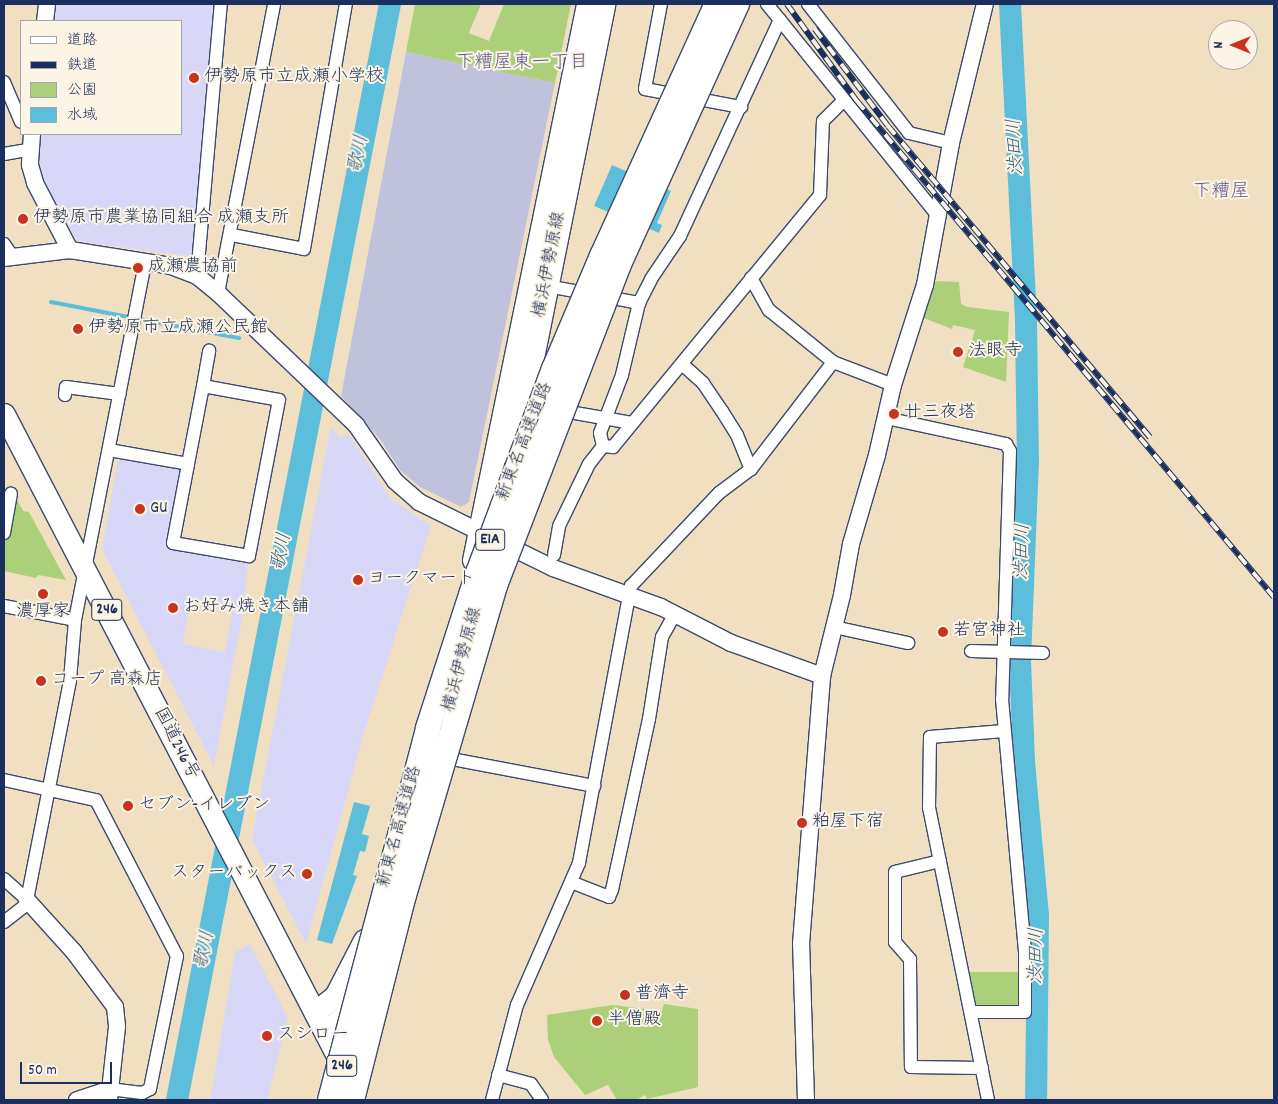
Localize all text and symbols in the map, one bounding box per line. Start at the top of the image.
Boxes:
legend [20,20,182,135]
north arrow [1208,20,1258,70]
text: 道路 [67,30,97,52]
text: N [1209,42,1229,48]
district label: 下糟屋東一丁目 [456,53,588,75]
text: 鉄道 [67,55,97,77]
place label: 伊勢原市立成瀬小学校 [204,67,384,89]
marker: 伊勢原市立成瀬小学校 [188,72,200,84]
text: 公園 [67,80,97,102]
text: 水域 [67,105,97,127]
water label: 渋田川 [1004,118,1030,176]
water label: 歌川 [345,133,375,175]
district label: 下糟屋 [1193,182,1249,204]
place label: 伊勢原市農業協同組合 成瀬支所 [33,208,289,230]
street label: 横浜伊勢原線 [530,210,572,320]
marker: 伊勢原市農業協同組合 成瀬支所 [17,213,29,225]
place label: 成瀬農協前 [148,257,238,279]
marker: 成瀬農協前 [132,262,144,274]
place label: 伊勢原市立成瀬公民館 [88,318,268,340]
marker: 伊勢原市立成瀬公民館 [72,323,84,335]
place label: 法眼寺 [968,341,1022,363]
marker: 法眼寺 [952,346,964,358]
street label: 新東名高速道路 [493,379,559,505]
place label: 廿三夜塔 [904,403,976,425]
marker: 廿三夜塔 [888,408,900,420]
place label: GU [150,498,168,520]
marker: GU [134,503,146,515]
water label: 渋田川 [1012,523,1036,581]
road number: E1A [475,526,505,554]
water label: 歌川 [268,531,298,573]
place label: ヨークマート [368,569,475,591]
marker: ヨークマート [352,574,364,586]
marker: 濃厚家 [37,588,49,600]
road number: 246 [91,596,123,624]
place label: お好み焼き本舗 [183,597,309,619]
place label: 濃厚家 [16,602,70,624]
marker: お好み焼き本舗 [167,602,179,614]
street label: 横浜伊勢原線 [440,605,488,715]
place label: 若宮神社 [953,621,1025,643]
marker: 若宮神社 [937,626,949,638]
place label: コープ 高森店 [51,670,163,692]
marker: コープ 高森店 [35,675,47,687]
street label: 国道246号 [148,704,202,784]
street label: 新東名高速道路 [374,763,428,891]
place label: セブン-イレブン [138,795,270,817]
marker: セブン-イレブン [122,800,134,812]
place label: 粕屋下宿 [812,812,884,834]
marker: 粕屋下宿 [796,817,808,829]
place label: スターバックス [171,863,297,885]
marker: スターバックス [301,868,313,880]
water label: 渋田川 [1026,927,1050,985]
water label: 歌川 [191,929,221,971]
place label: 普濟寺 [635,984,689,1006]
marker: 普濟寺 [619,989,631,1001]
place label: 半僧殿 [607,1010,661,1032]
marker: 半僧殿 [591,1015,603,1027]
place label: スシロー [277,1025,349,1047]
marker: スシロー [261,1030,273,1042]
scale bar [22,1052,115,1084]
road number: 246 [326,1052,358,1080]
text: 50 m [28,1060,57,1082]

